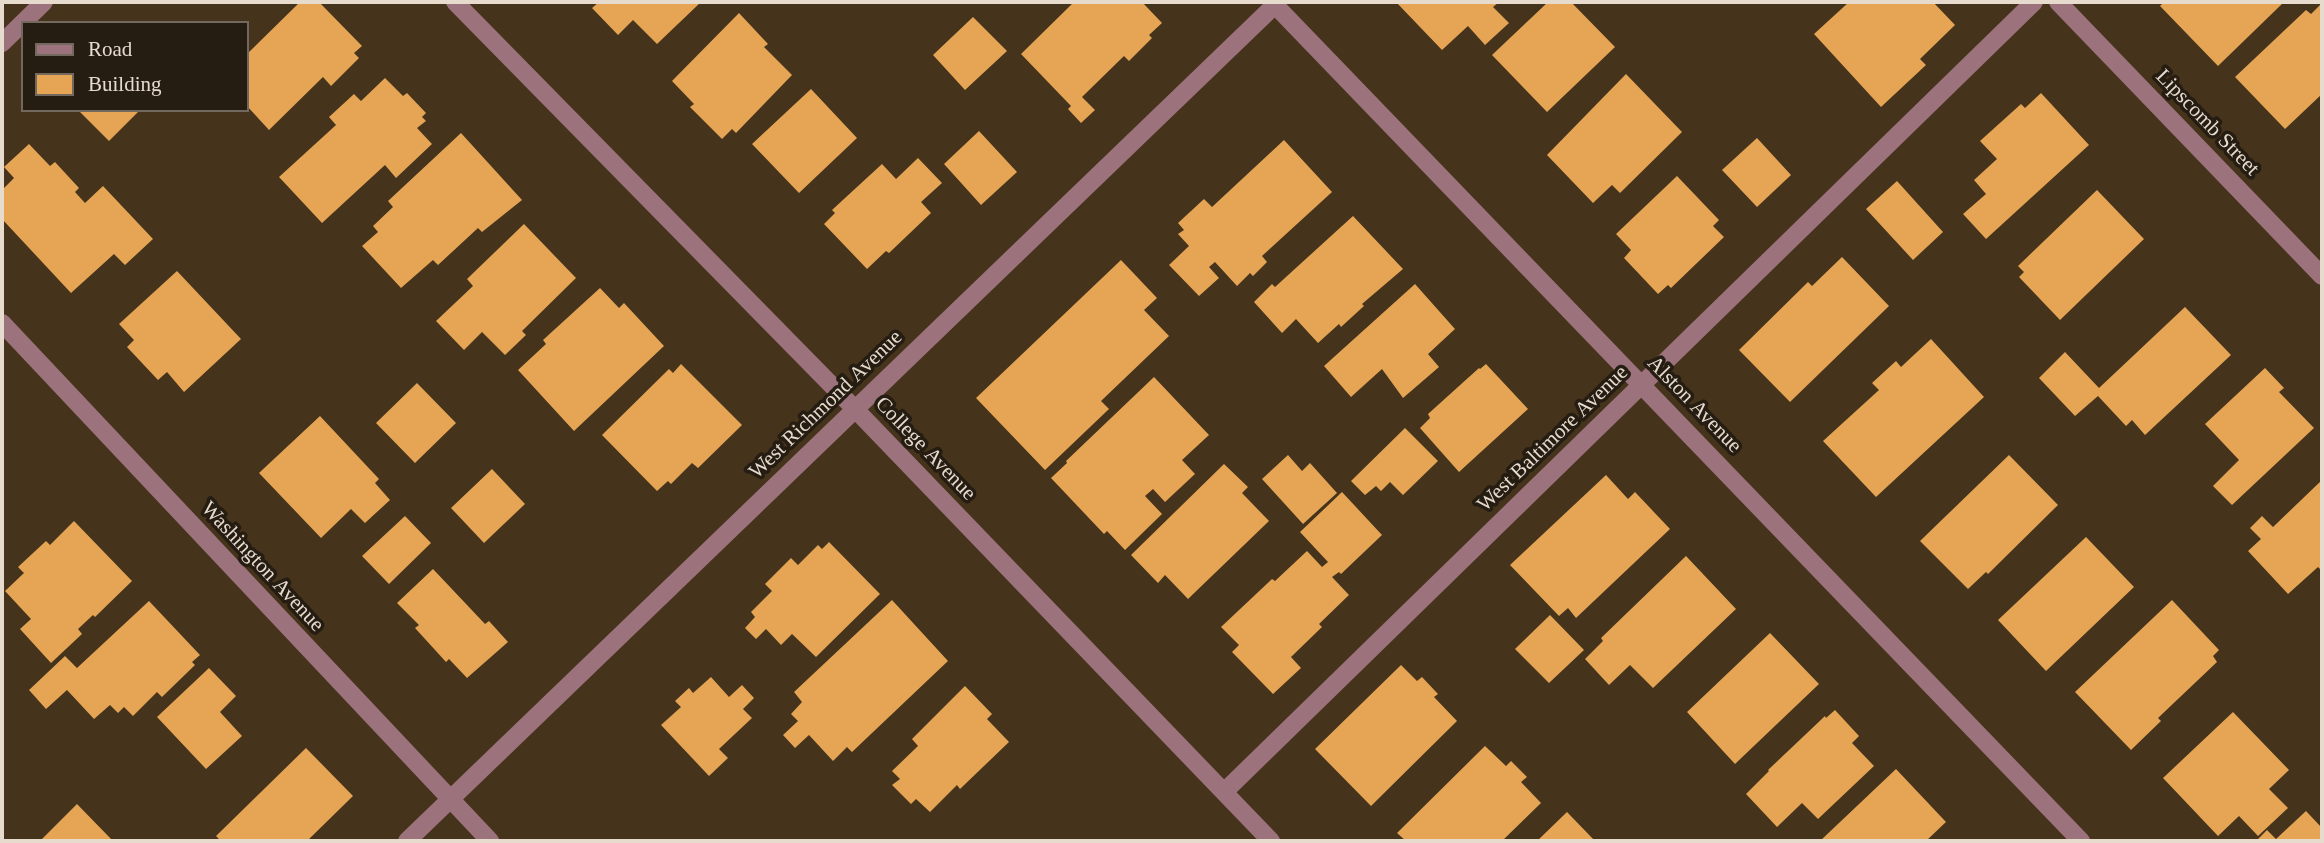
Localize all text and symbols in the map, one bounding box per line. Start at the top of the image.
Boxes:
legend [21,21,248,112]
text: Road [88,37,132,61]
street label: Lipscomb Street [2150,65,2264,181]
text: Building [88,72,162,96]
street label: West Richmond Avenue [744,325,908,485]
street label: Alston Avenue [1642,351,1746,459]
street label: West Baltimore Avenue [1472,361,1634,517]
street label: College Avenue [869,392,981,506]
street label: Washington Avenue [195,497,329,637]

